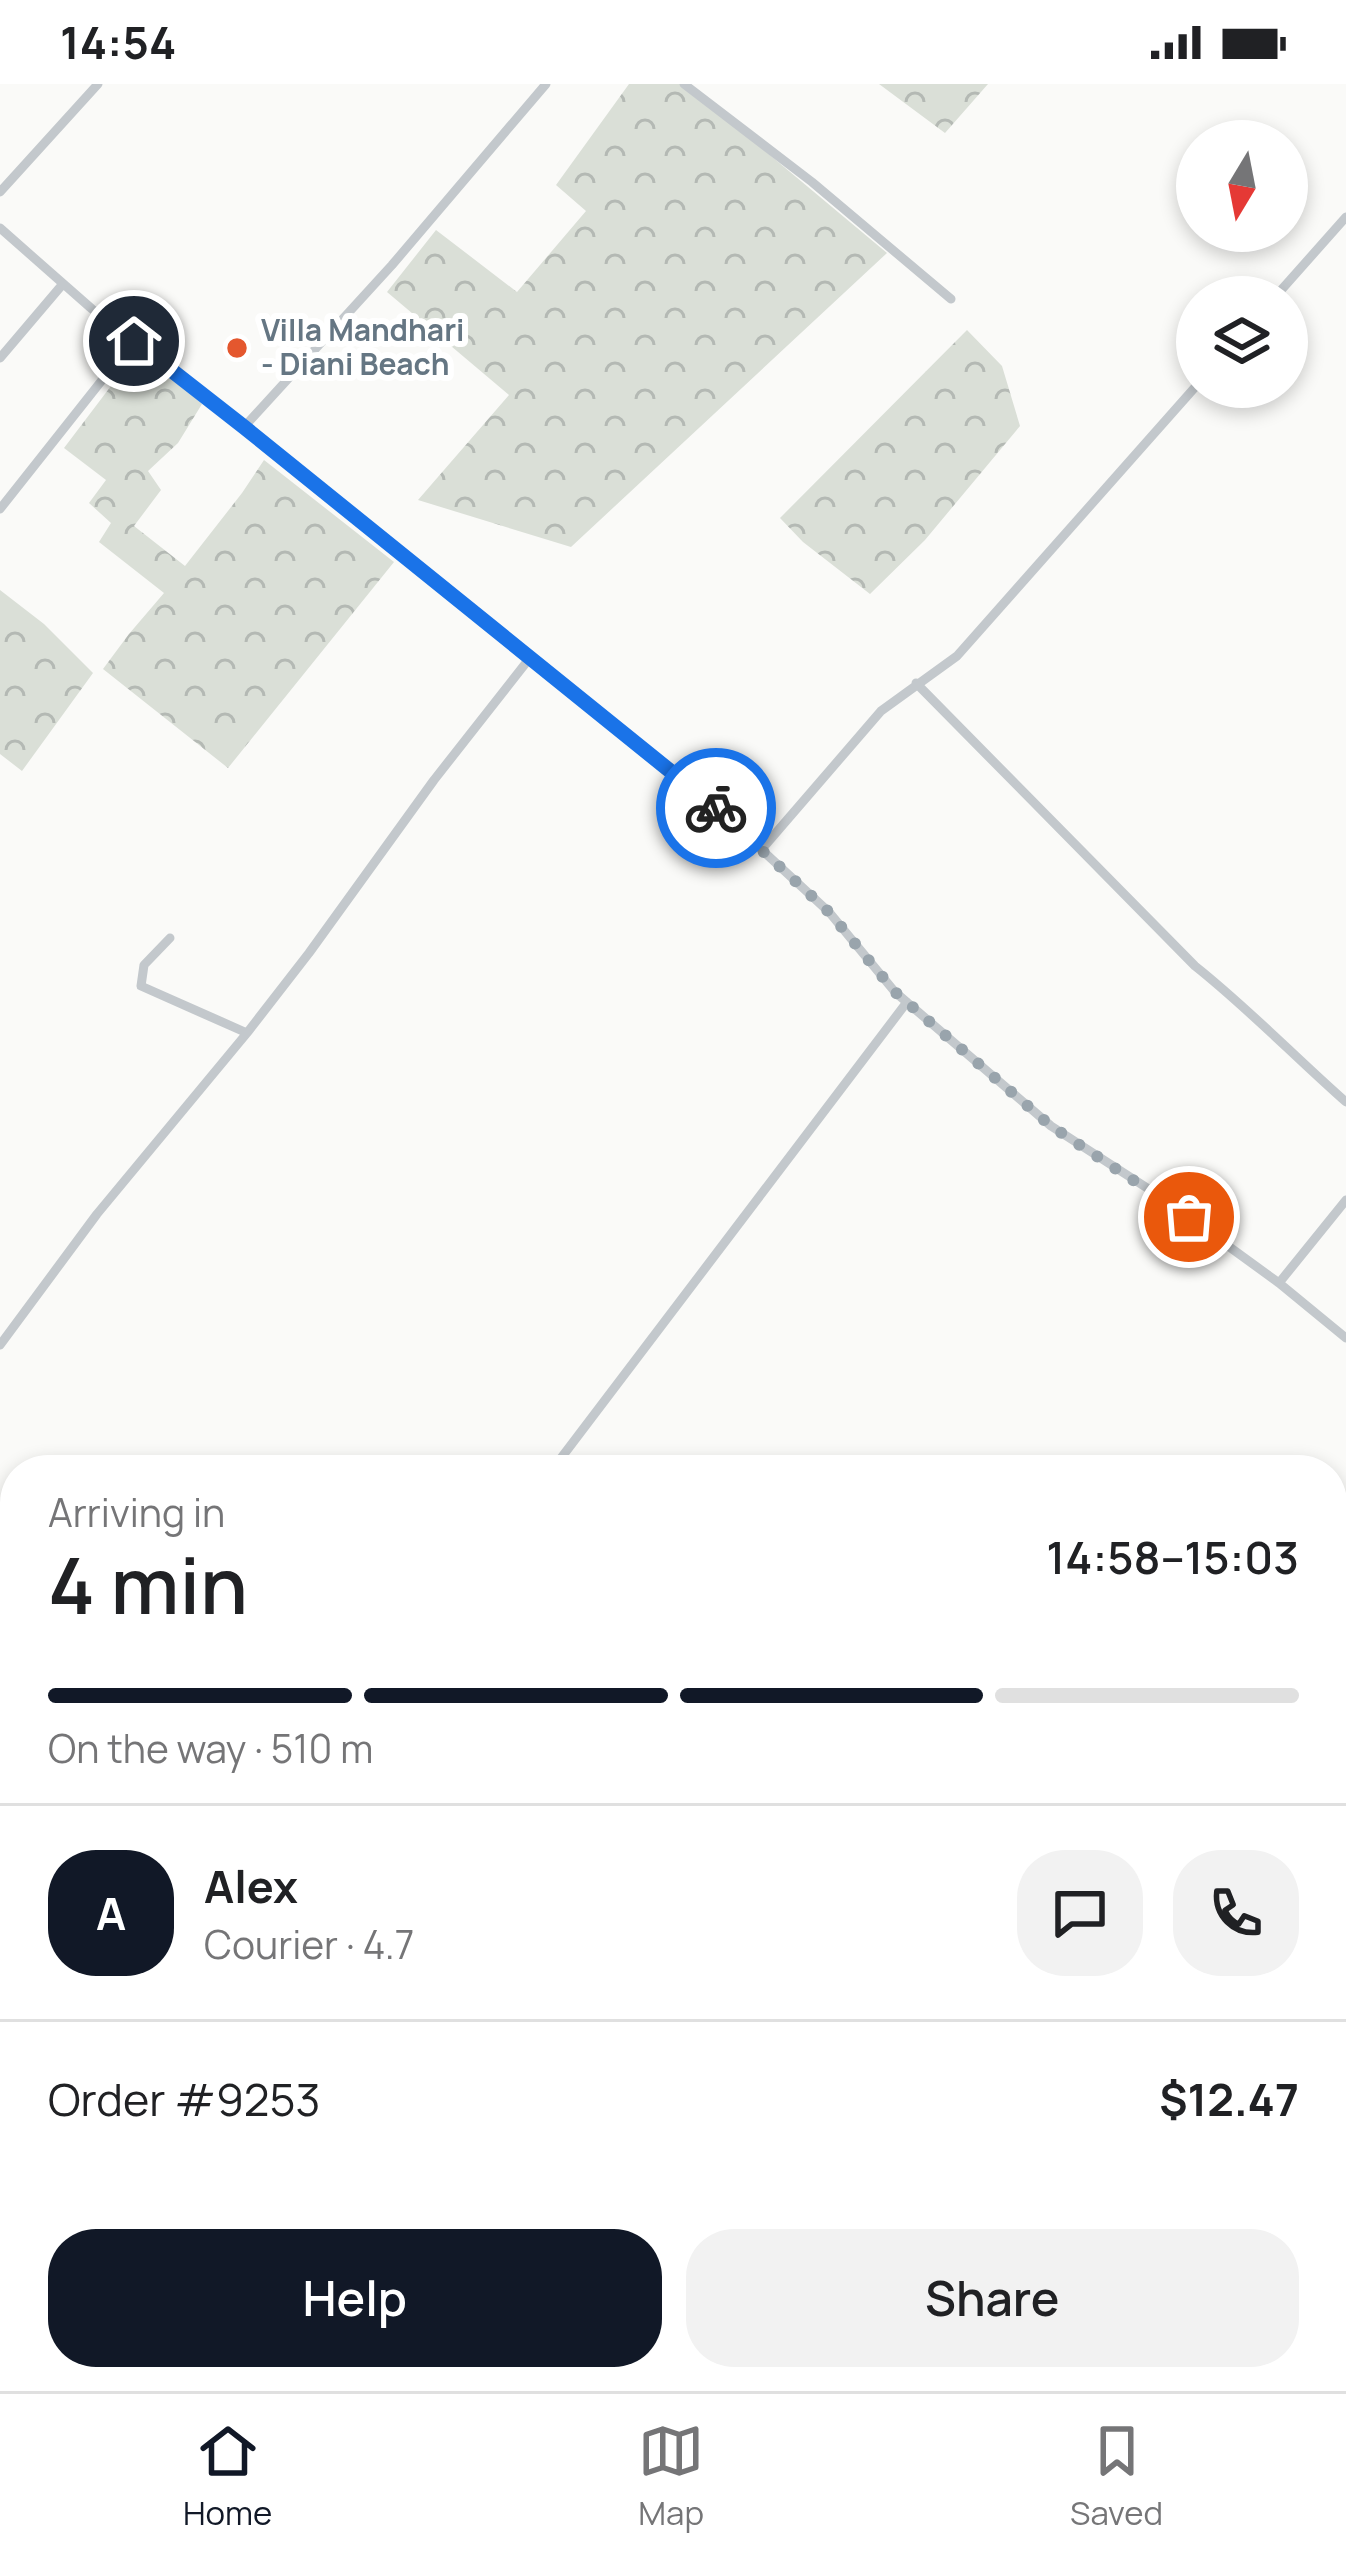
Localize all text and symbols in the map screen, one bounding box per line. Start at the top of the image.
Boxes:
text: 14:54 [60,11,176,73]
north arrow [1176,120,1308,252]
map controls [1176,120,1308,408]
button: layers [1176,276,1308,408]
pin [83,290,185,392]
icon: home [101,308,167,374]
place label: Villa Mandhari - Diani Beach [261,309,465,384]
marker: Villa Mandhari - Diani Beach [224,335,250,361]
courier [656,748,776,868]
icon: bike [683,775,749,841]
pin [1138,1166,1240,1268]
icon: bag [1156,1184,1222,1250]
text: Arriving in [48,1485,225,1539]
text: 14:58–15:03 [1046,1526,1299,1588]
text: 4 min [48,1531,248,1637]
text: On the way · 510 m [48,1721,373,1775]
button: chat [1017,1850,1143,1976]
button: phone [1173,1850,1299,1976]
text: Alex [204,1855,298,1917]
text: A [96,1882,126,1944]
text: Courier · 4.7 [204,1917,414,1971]
text: Order #9253 [48,2068,320,2130]
text: $12.47 [1159,2068,1299,2130]
button: Help [48,2229,662,2367]
button: Share [686,2229,1299,2367]
tab: Home [183,2418,272,2535]
tab: Map [638,2418,704,2535]
tab: Saved [1070,2418,1163,2535]

